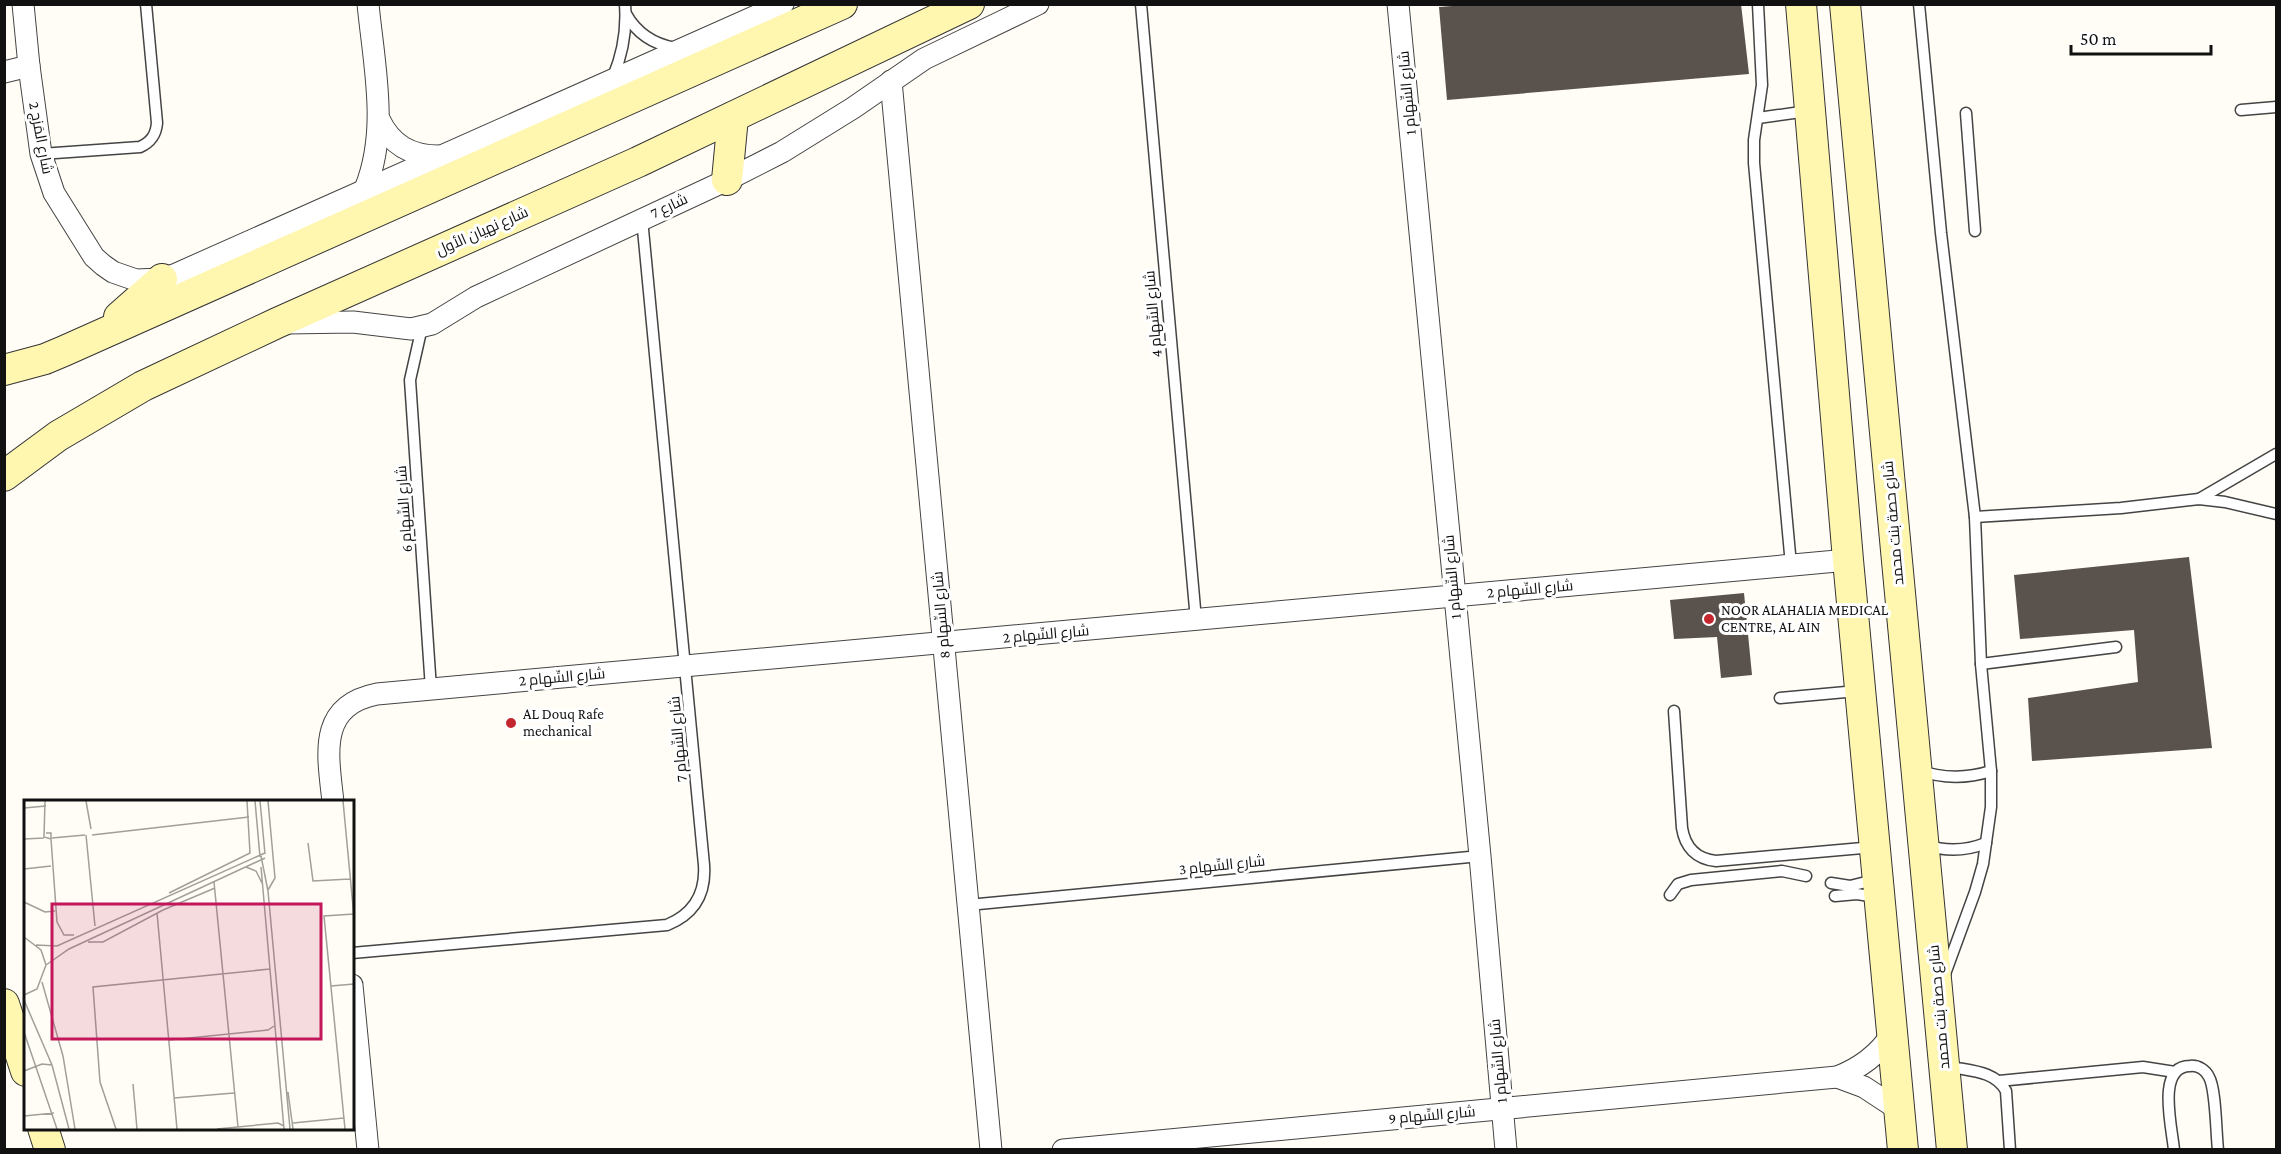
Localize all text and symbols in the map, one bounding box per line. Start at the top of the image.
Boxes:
scale bar [2071,18,2210,56]
text: 50 m [2080,29,2117,49]
street label: شارع السِّهام 1 [1395,50,1422,136]
street label: شارع المَزج 2 [23,100,56,176]
street label: شارع 7 [648,191,691,224]
street label: شارع نهيان الأول [433,204,532,261]
street label: شارع السِّهام 4 [1141,270,1168,358]
street label: شارع حصة بنت محمد [1880,460,1909,586]
street label: شارع السِّهام 6 [393,465,418,553]
street label: شارع السِّهام 1 [1440,534,1467,620]
street label: شارع السِّهام 8 [929,570,956,659]
street label: شارع السِّهام 2 [1486,577,1574,604]
place label: NOOR ALAHALIA MEDICAL CENTRE, AL AIN [1721,602,1889,635]
marker: NOOR ALAHALIA MEDICAL CENTRE, AL AIN [1702,612,1716,626]
street label: شارع السِّهام 2 [1002,622,1090,649]
street label: شارع السِّهام 2 [518,665,606,692]
street label: شارع السِّهام 7 [666,695,693,783]
place label: AL Douq Rafe mechanical [523,706,604,739]
marker: AL Douq Rafe mechanical [504,716,518,730]
inset map [24,800,354,1130]
street label: شارع السِّهام 3 [1178,853,1266,880]
street label: شارع حصة بنت محمد [1926,944,1955,1070]
street label: شارع السِّهام 1 [1486,1018,1513,1104]
street label: شارع السِّهام 9 [1388,1103,1476,1130]

